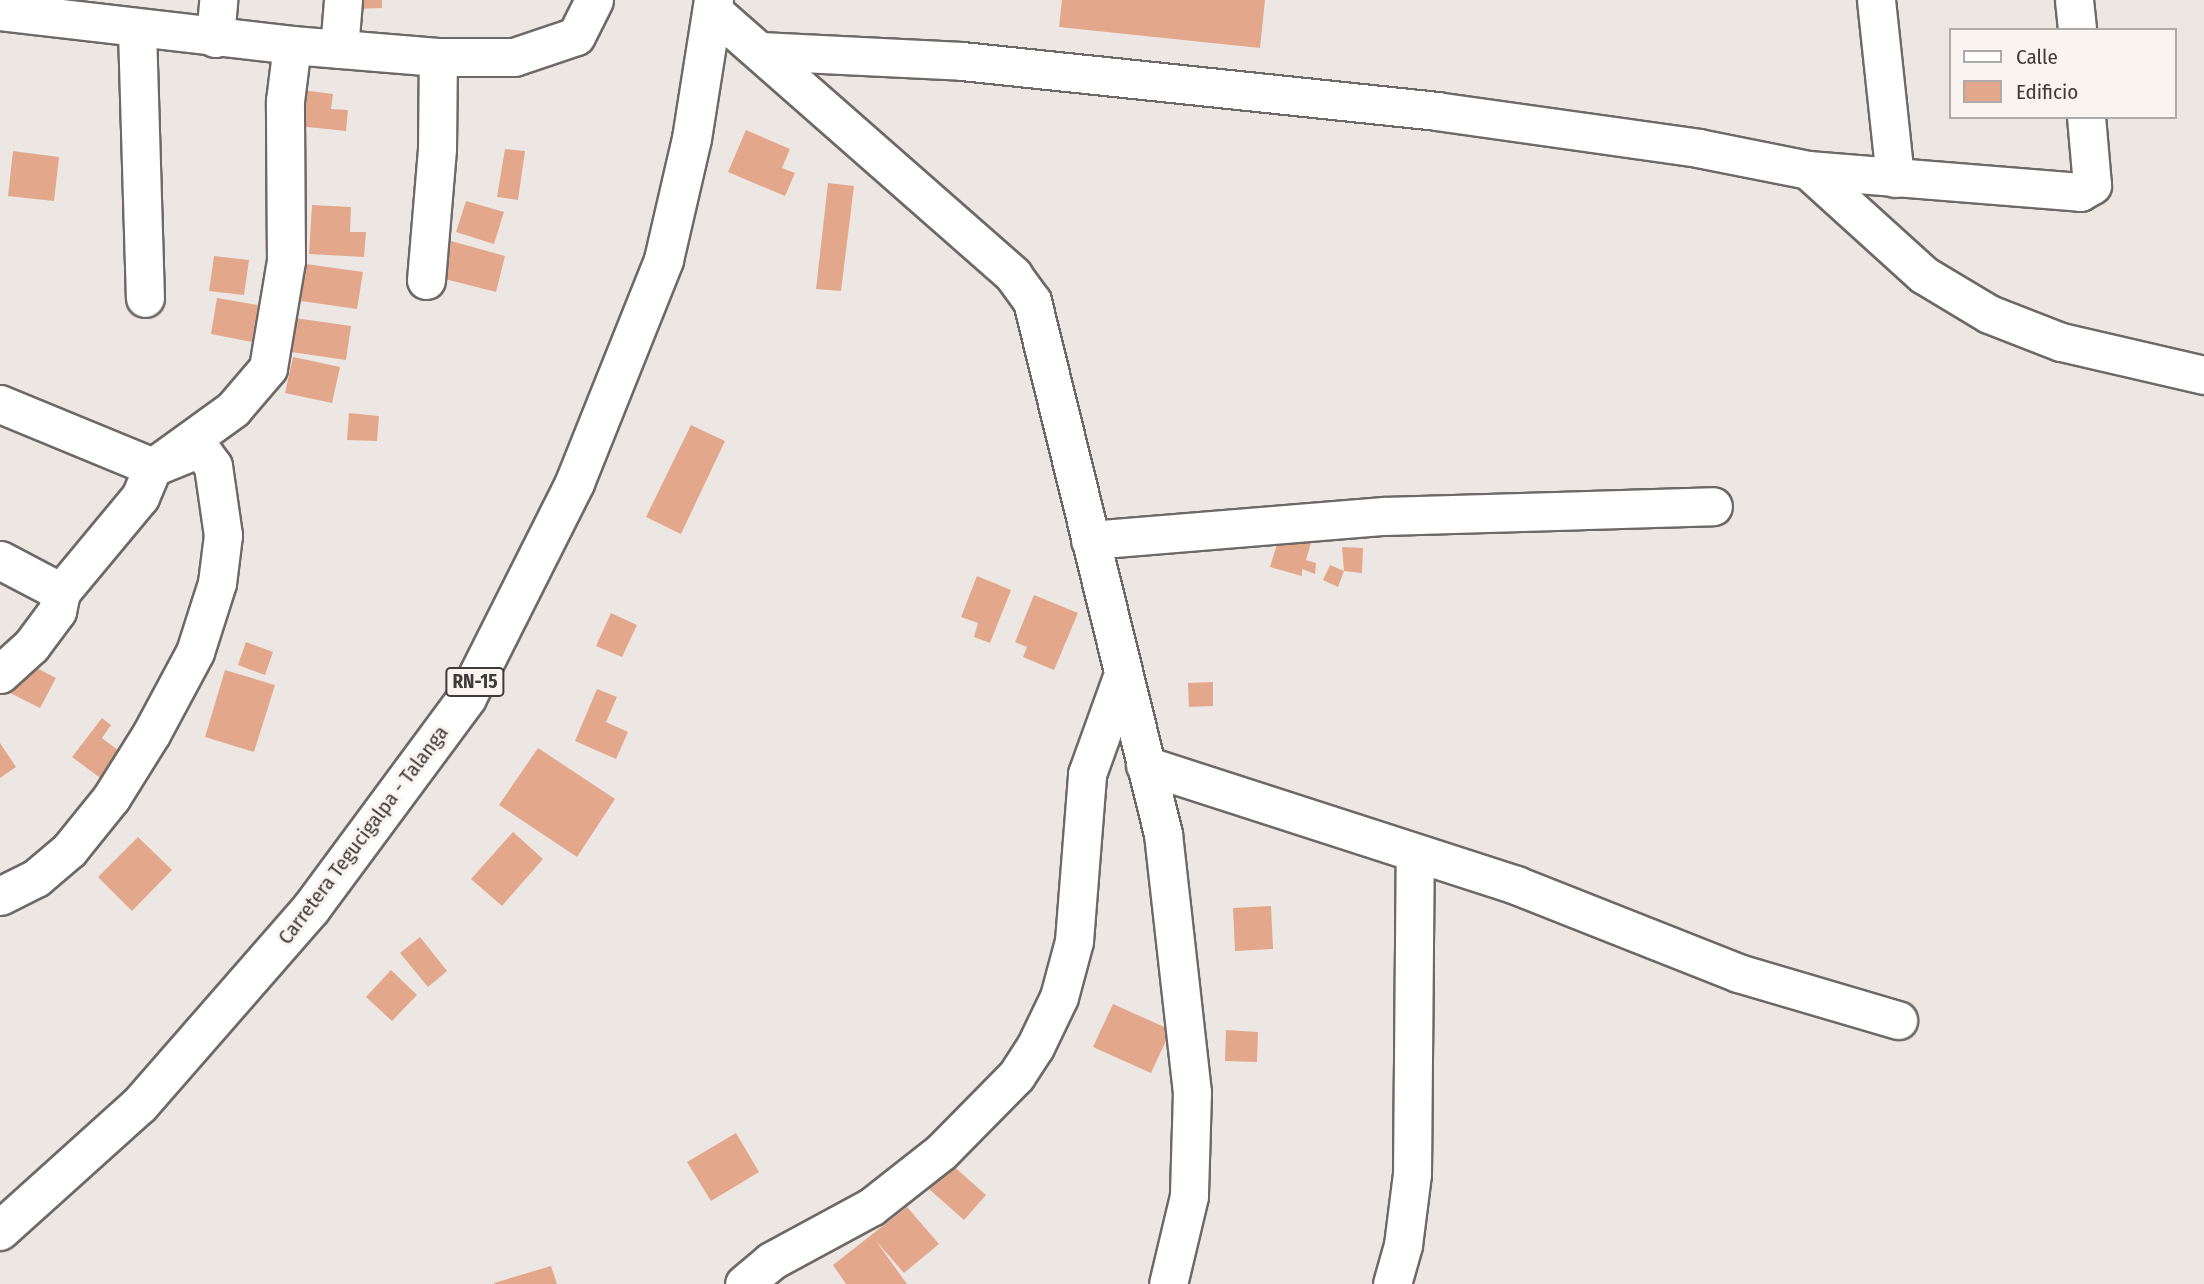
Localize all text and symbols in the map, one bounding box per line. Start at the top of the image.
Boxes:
legend [1948,28,2176,119]
text: Calle [2016,44,2058,70]
text: Edificio [2016,79,2078,105]
road number: RN-15 [445,666,505,698]
street label: Carretera Tegucigalpa - Talanga [273,721,453,949]

